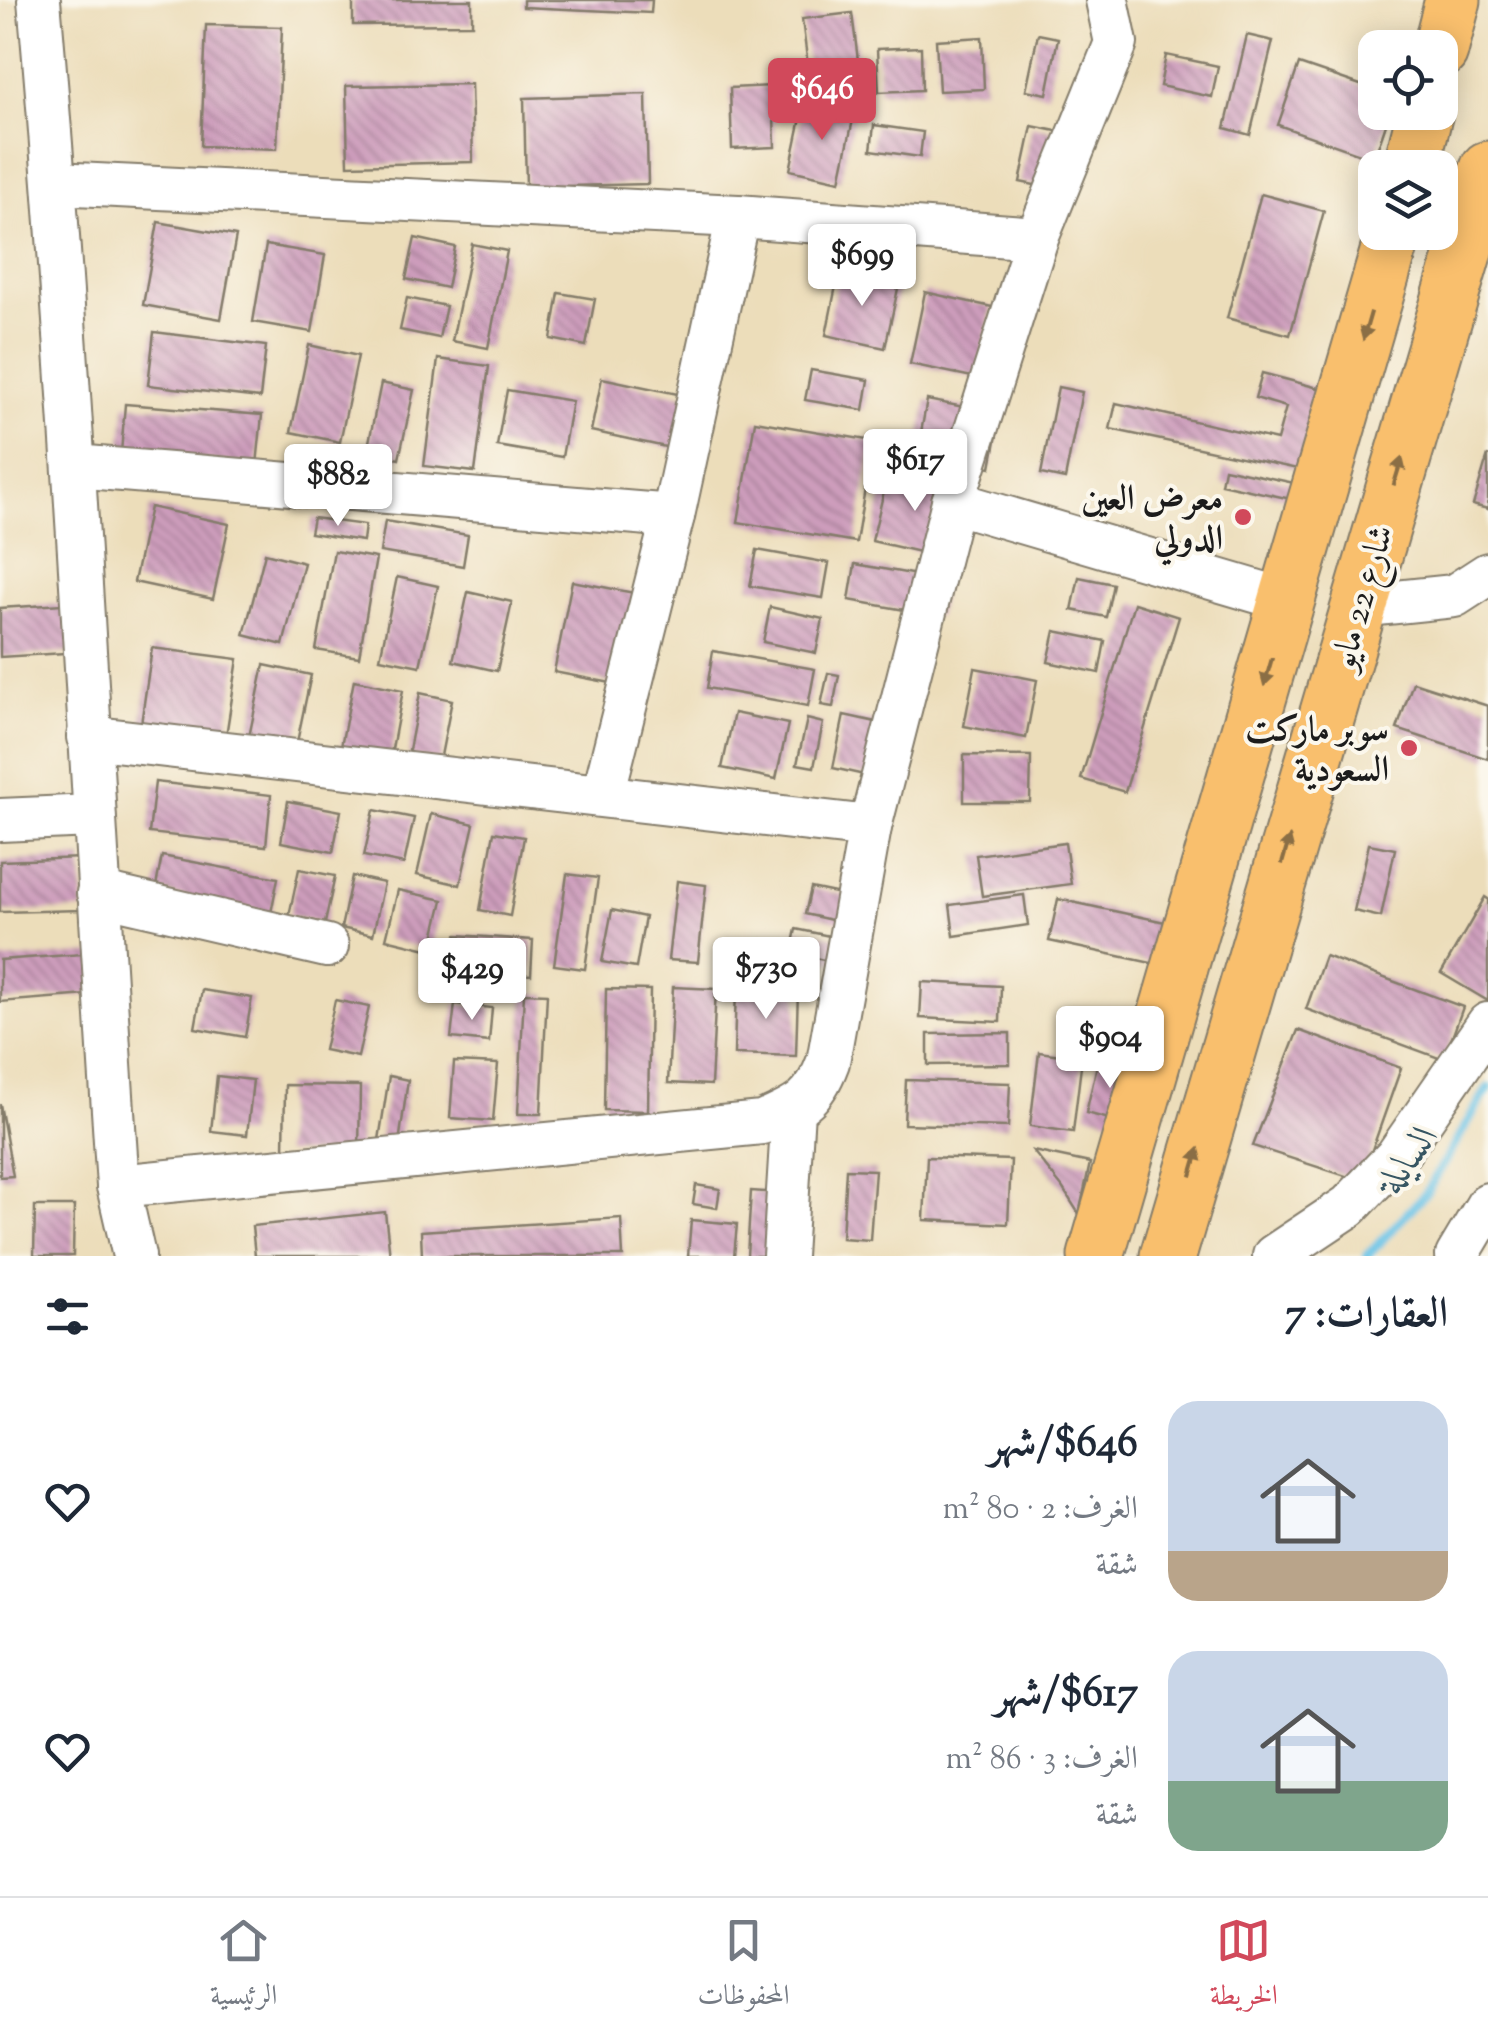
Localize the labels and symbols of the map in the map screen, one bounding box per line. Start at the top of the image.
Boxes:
pin: $646 [763,58,881,143]
pin: $699 [803,224,921,309]
one-way arrow [1359,311,1374,342]
pin: $617 [856,429,974,514]
pin: $882 [279,444,397,529]
one-way arrow [1391,456,1406,486]
place label: معرض العين الدولي [1082,475,1223,566]
marker: معرض العين الدولي [1232,506,1254,528]
street label: شارع 22 مايو [1319,519,1409,679]
one-way arrow [1260,657,1275,688]
place label: سوبر ماركت السعودية [1245,706,1389,797]
marker: سوبر ماركت السعودية [1398,737,1420,759]
one-way arrow [1279,835,1294,865]
pin: $730 [707,937,825,1022]
pin: $429 [413,938,531,1023]
pin: $904 [1051,1006,1169,1091]
water label: السايلة [1364,1114,1454,1211]
one-way arrow [1188,1147,1203,1177]

